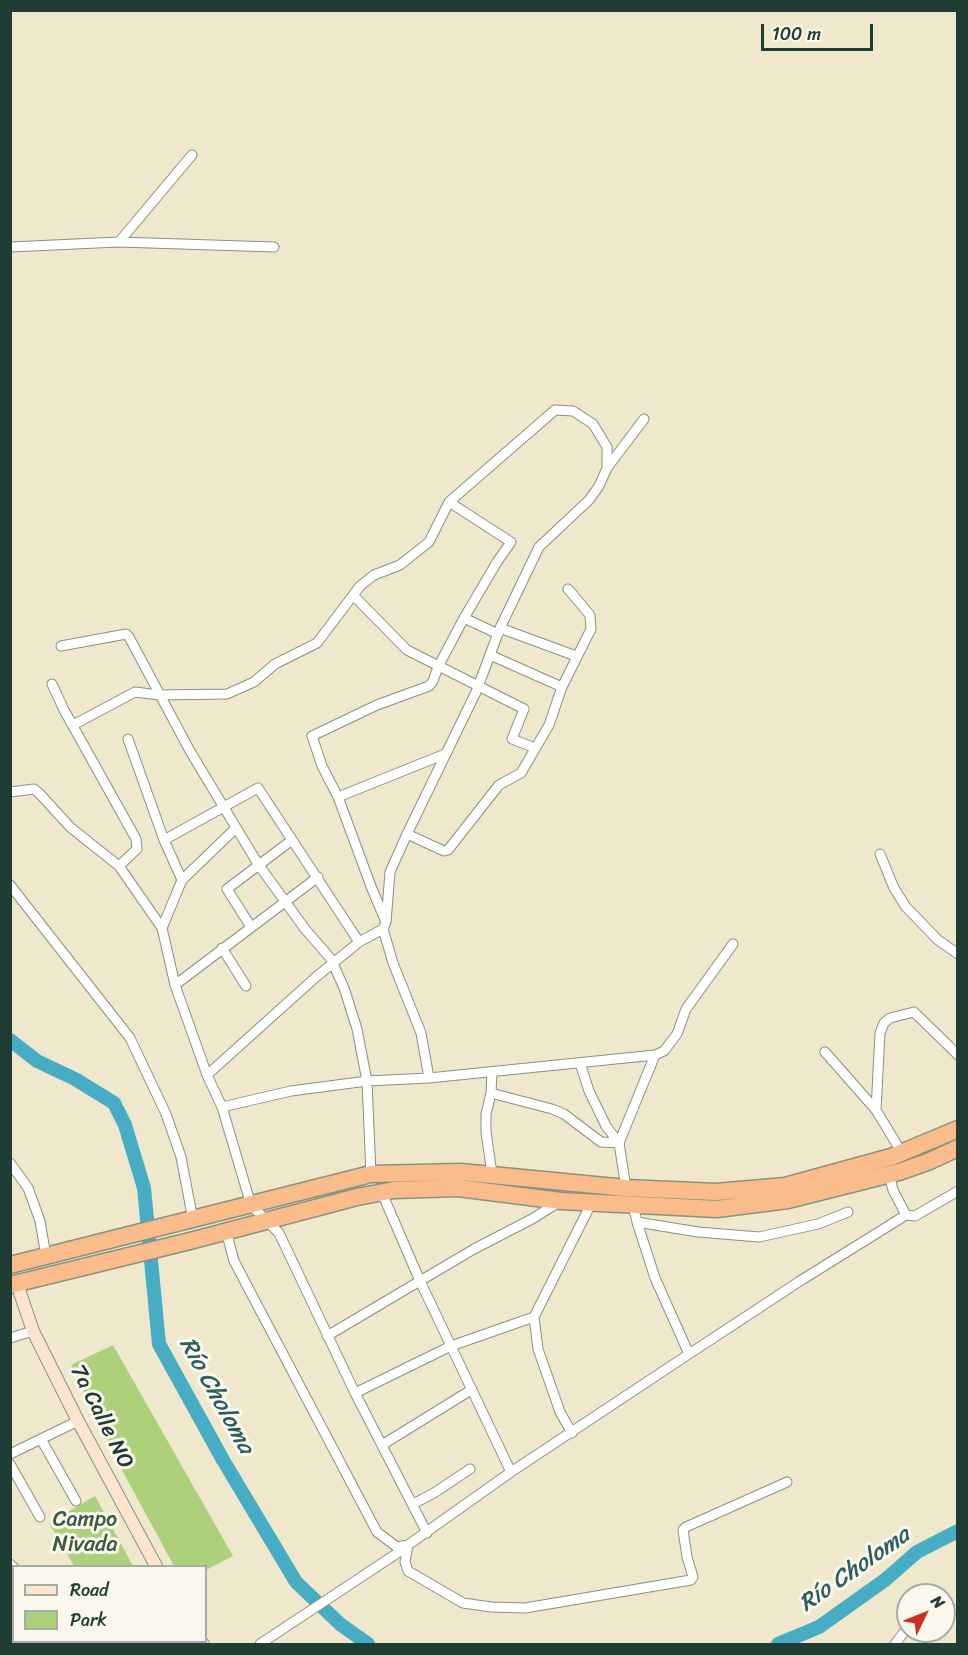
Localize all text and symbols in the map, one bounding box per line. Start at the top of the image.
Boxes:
scale bar [764,12,876,50]
text: 100 m [772,18,821,50]
water label: Río Choloma [172,1333,260,1459]
street label: 7a Calle NO [64,1361,138,1473]
park label: Campo Nivada [52,1507,118,1558]
water label: Río Choloma [794,1521,916,1619]
legend [12,1565,207,1643]
text: Road [70,1574,109,1606]
north arrow [896,1583,956,1643]
text: N [924,1588,952,1616]
text: Park [70,1604,107,1636]

